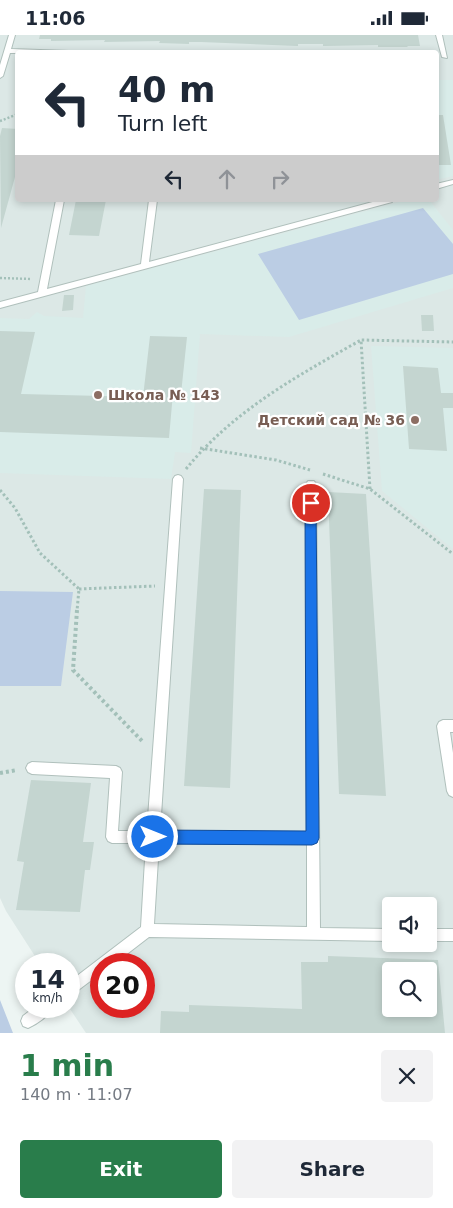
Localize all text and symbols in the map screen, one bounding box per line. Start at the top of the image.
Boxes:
text: 11:06 [25,7,85,29]
icon: left [35,70,100,135]
text: 40 m [118,70,215,110]
text: Turn left [118,111,207,136]
icon: left [160,165,188,193]
icon: ahead [213,165,241,193]
icon: right [266,165,294,193]
place label: Школа № 143 [108,387,220,403]
marker: Школа № 143 [92,389,104,401]
place label: Детский сад № 36 [258,412,405,428]
marker: Детский сад № 36 [409,414,421,426]
pin [290,482,332,524]
icon: arrive [297,489,325,517]
position arrow [126,810,178,862]
map controls [382,897,437,1017]
button: sound [382,897,437,952]
speed limit sign: 20 [90,953,155,1018]
button: search [382,962,437,1017]
text: 14 [30,965,65,994]
text: km/h [32,991,63,1005]
text: 1 min [20,1048,114,1083]
button: close [381,1050,433,1102]
text: 140 m · 11:07 [20,1085,133,1104]
button: Exit [20,1140,222,1198]
button: Share [232,1140,433,1198]

